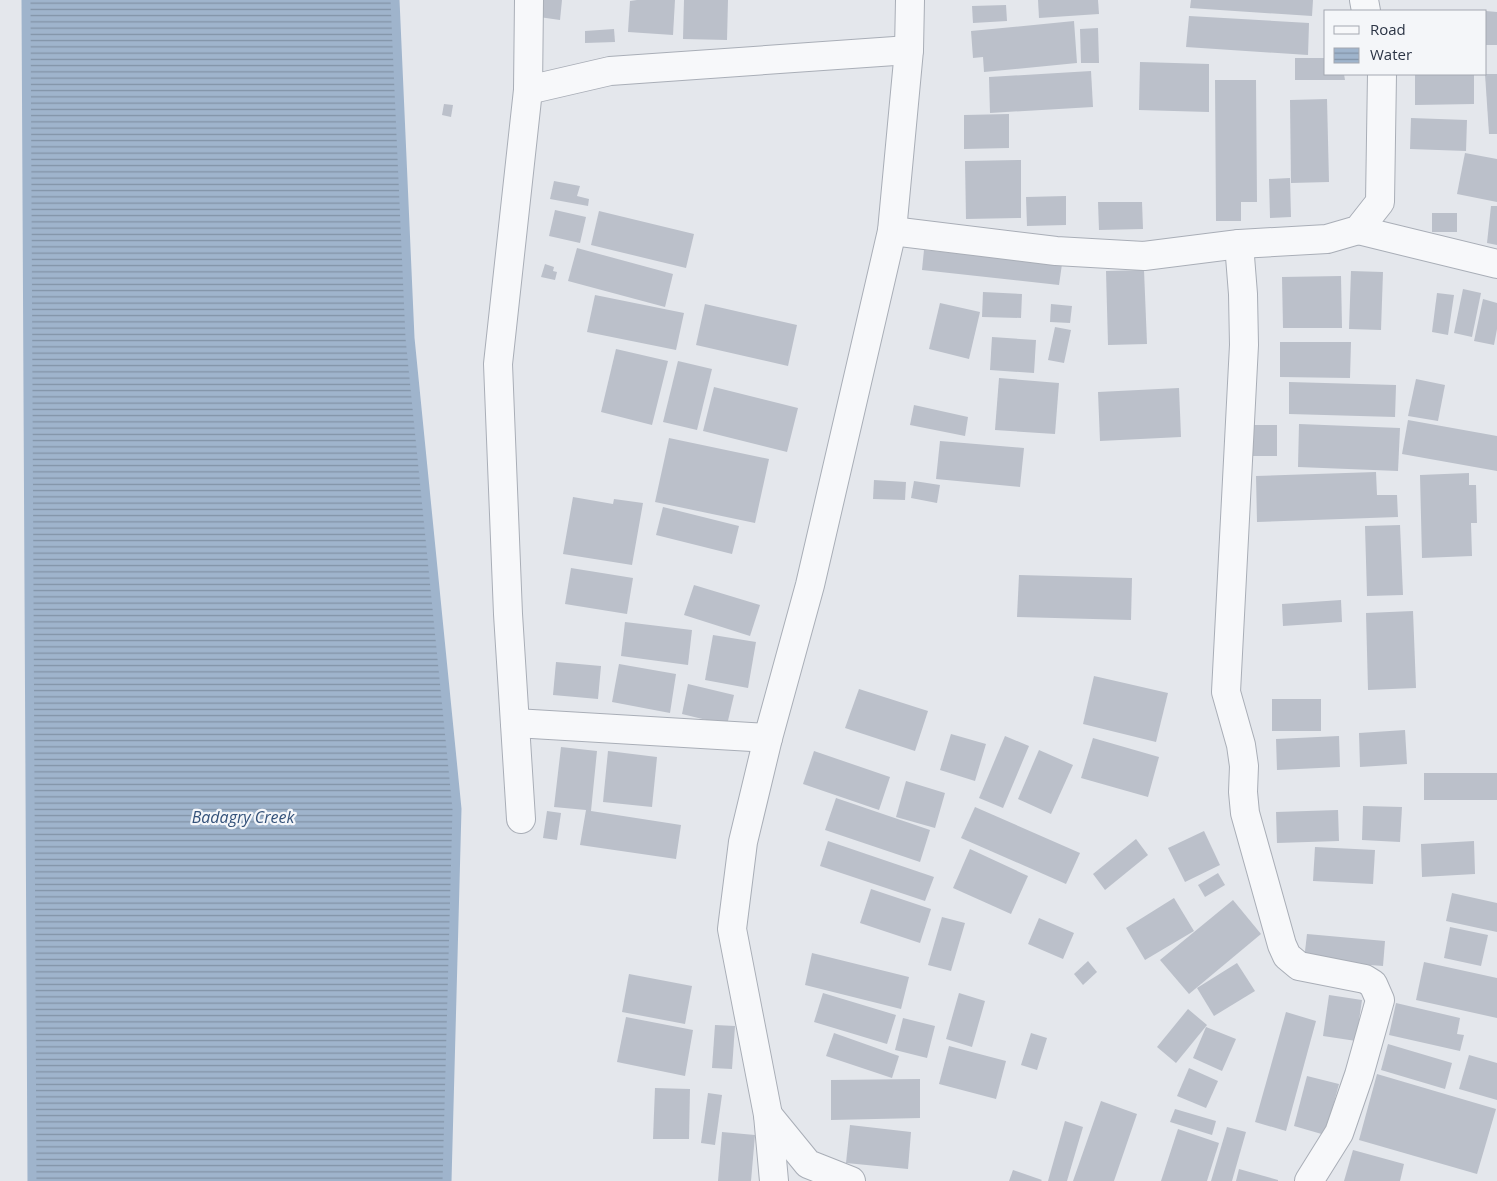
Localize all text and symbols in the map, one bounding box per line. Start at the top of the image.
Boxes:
legend [1324,10,1487,75]
text: Road [1370,19,1406,39]
text: Water [1370,44,1412,64]
water label: Badagry Creek [192,806,295,828]

